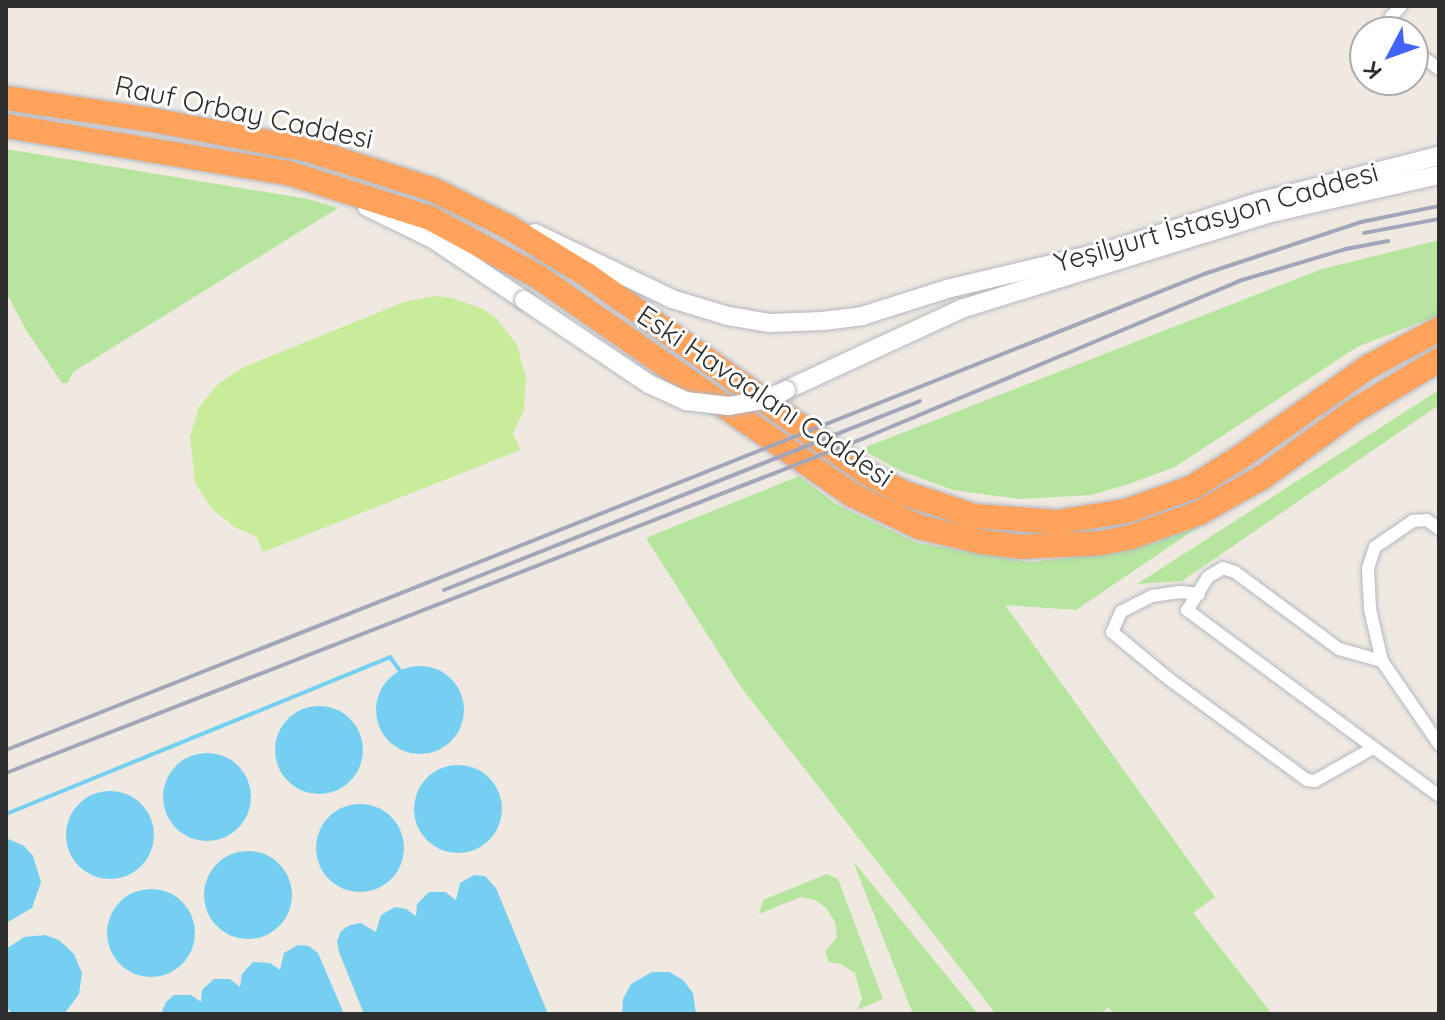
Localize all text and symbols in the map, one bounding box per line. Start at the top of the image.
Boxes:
north arrow [1349,16,1429,96]
text: K [1357,56,1388,85]
street label: Rauf Orbay Caddesi [112,68,376,156]
street label: Yeşilyurt İstasyon Caddesi [1050,155,1382,279]
street label: Eski Havaalanı Caddesi [631,298,899,494]

